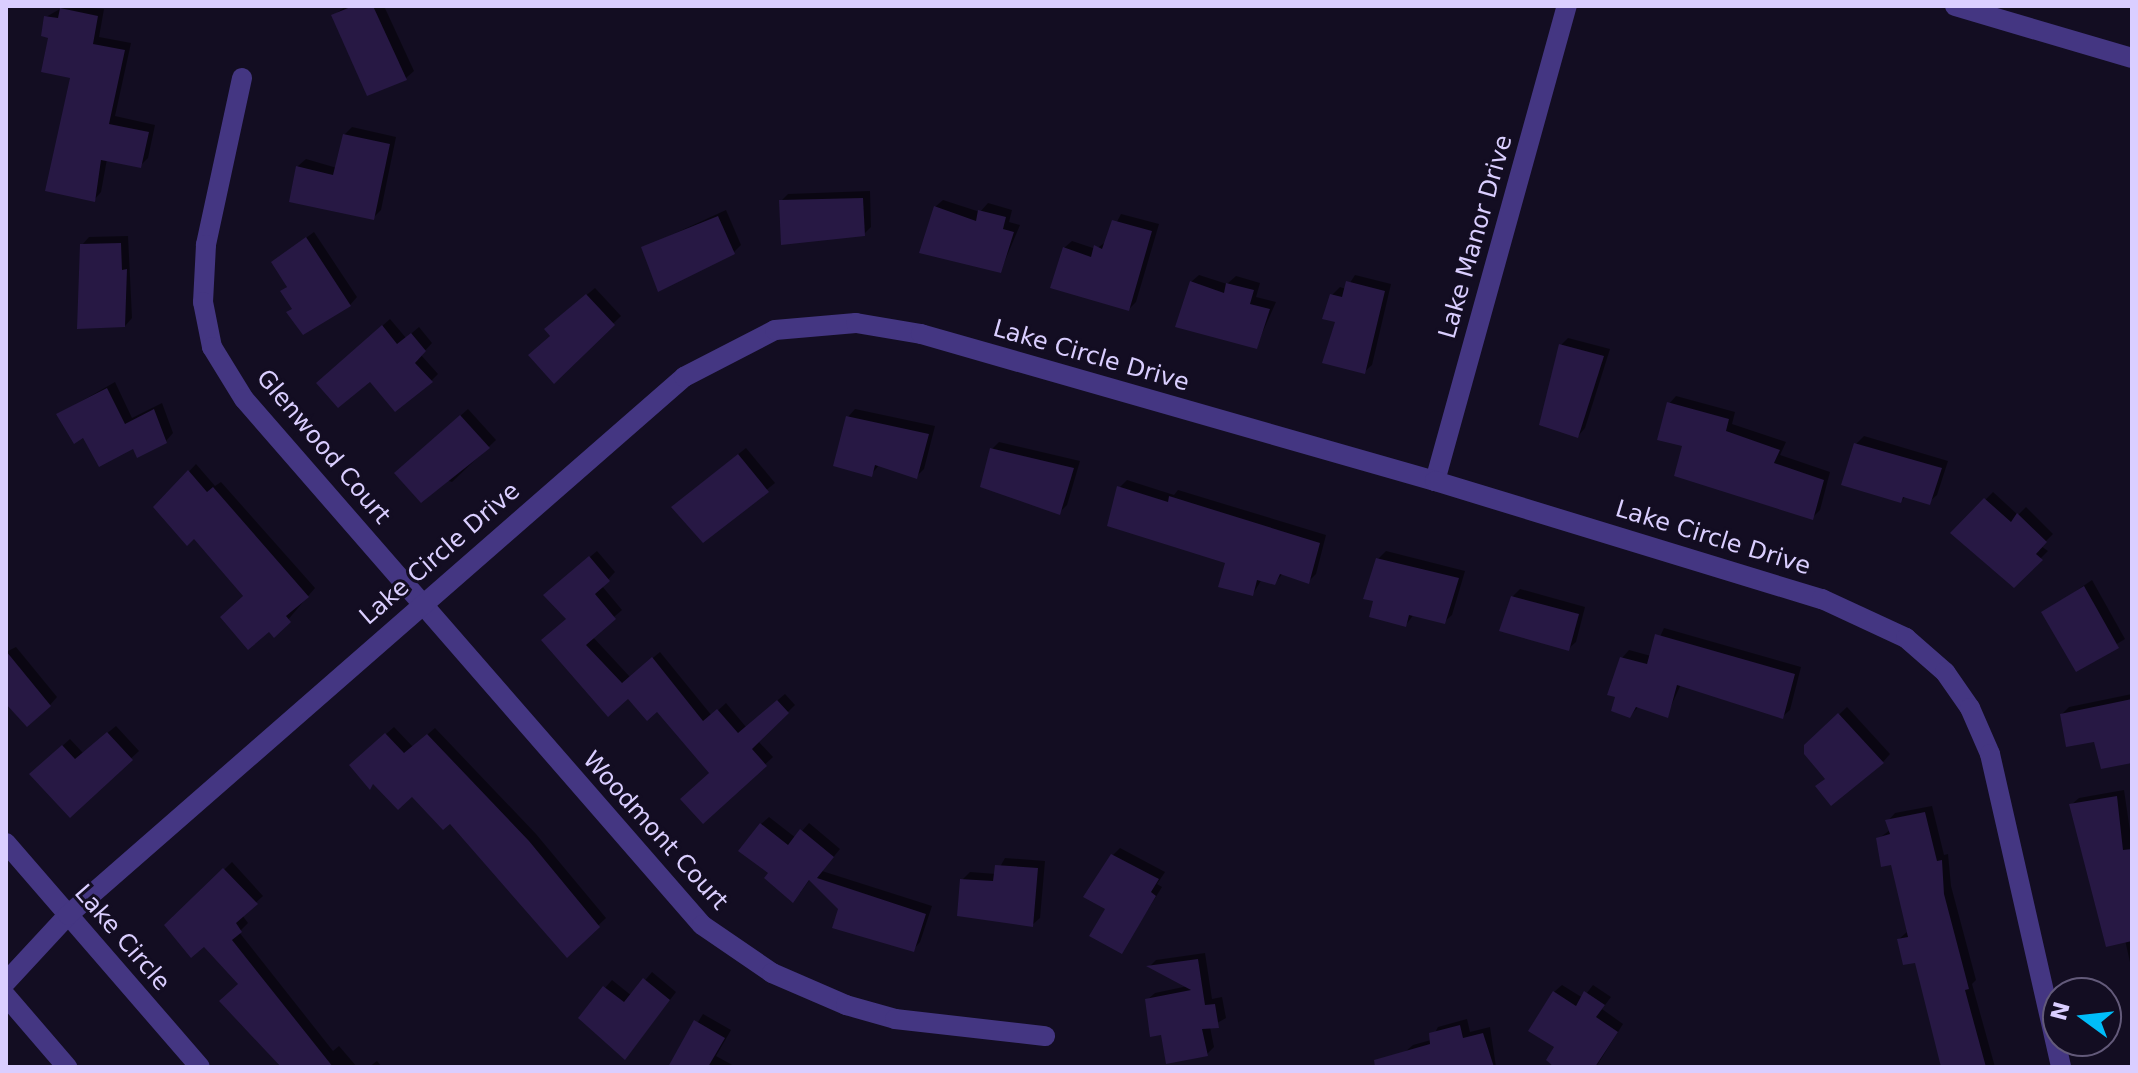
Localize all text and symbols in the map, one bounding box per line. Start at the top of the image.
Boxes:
street label: Lake Manor Drive [1433,132,1519,342]
street label: Lake Circle Drive [990,314,1192,398]
street label: Glenwood Court [250,364,396,530]
street label: Lake Circle Drive [354,477,526,631]
street label: Lake Circle Drive [1612,495,1814,581]
street label: Woodmont Court [576,746,734,916]
street label: Lake Circle [68,879,176,997]
north arrow [2042,977,2122,1057]
text: N [2046,999,2075,1023]

